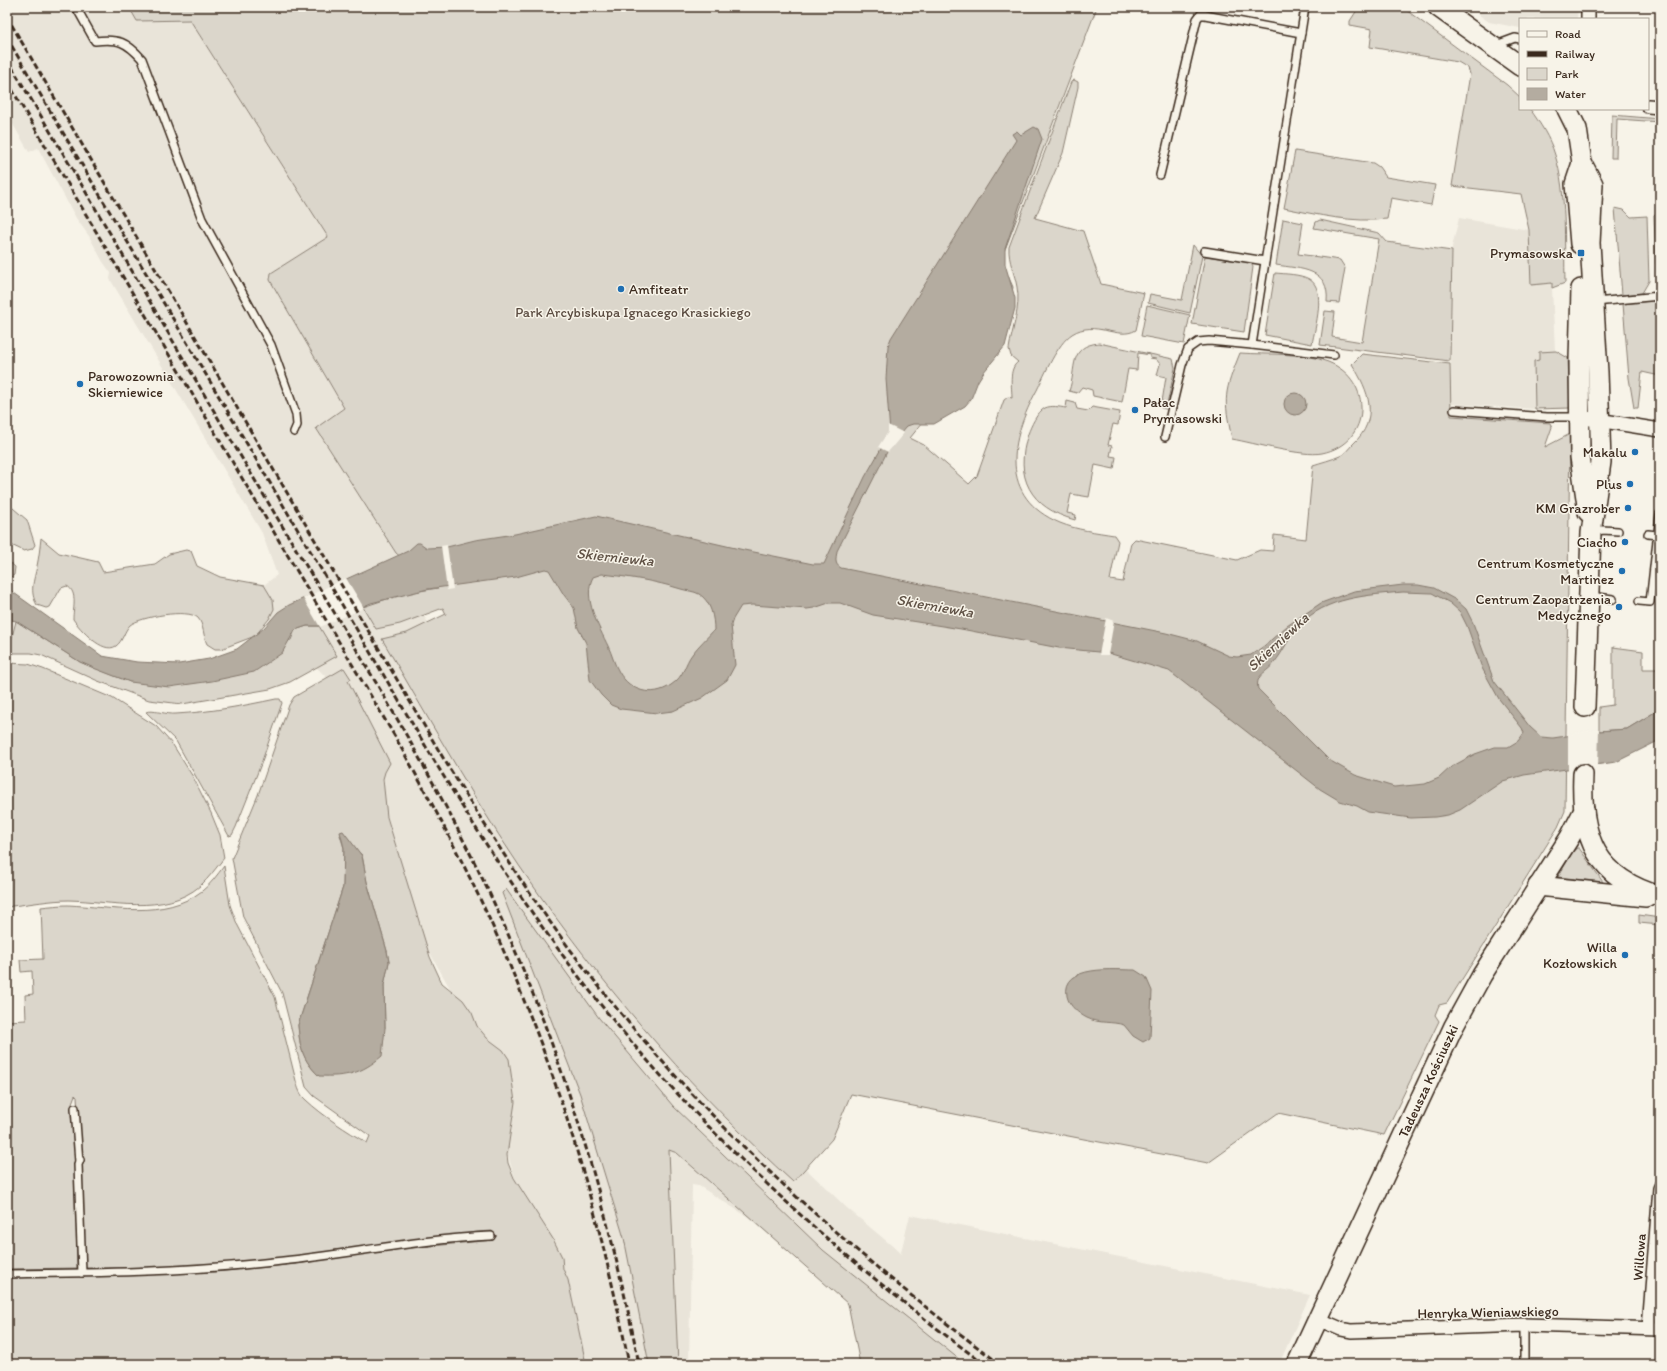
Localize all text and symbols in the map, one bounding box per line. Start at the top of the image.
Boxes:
legend [1519,18,1649,110]
text: Road [1555,27,1581,41]
text: Railway [1555,47,1595,61]
text: Park [1555,67,1579,81]
text: Water [1555,87,1586,101]
place label: Prymasowska [1490,245,1574,262]
marker: Prymasowska [1576,248,1586,258]
place label: Amfiteatr [629,281,689,298]
marker: Amfiteatr [616,284,626,294]
park label: Park Arcybiskupa Ignacego Krasickiego [515,304,751,321]
place label: Parowozownia Skierniewice [88,368,174,401]
marker: Parowozownia Skierniewice [75,379,85,389]
place label: Pałac Prymasowski [1143,394,1222,427]
marker: Pałac Prymasowski [1130,405,1140,415]
place label: Makalu [1583,444,1627,461]
marker: Makalu [1630,447,1640,457]
place label: Plus [1596,476,1622,493]
marker: Plus [1625,479,1635,489]
place label: KM Grazrober [1536,500,1621,517]
marker: KM Grazrober [1623,503,1633,513]
place label: Ciacho [1577,534,1617,551]
marker: Ciacho [1620,537,1630,547]
water label: Skierniewka [576,544,655,570]
place label: Centrum Kosmetyczne Martinez [1477,555,1615,588]
marker: Centrum Kosmetyczne Martinez [1617,566,1627,576]
water label: Skierniewka [895,590,975,622]
place label: Centrum Zaopatrzenia Medycznego [1476,591,1611,624]
marker: Centrum Zaopatrzenia Medycznego [1614,602,1624,612]
water label: Skierniewka [1244,609,1313,675]
place label: Willa Kozłowskich [1543,939,1618,972]
marker: Willa Kozłowskich [1620,950,1630,960]
street label: Tadeusza Kościuszki [1395,1022,1462,1140]
street label: Willowa [1629,1232,1650,1281]
street label: Henryka Wieniawskiego [1417,1303,1559,1322]

